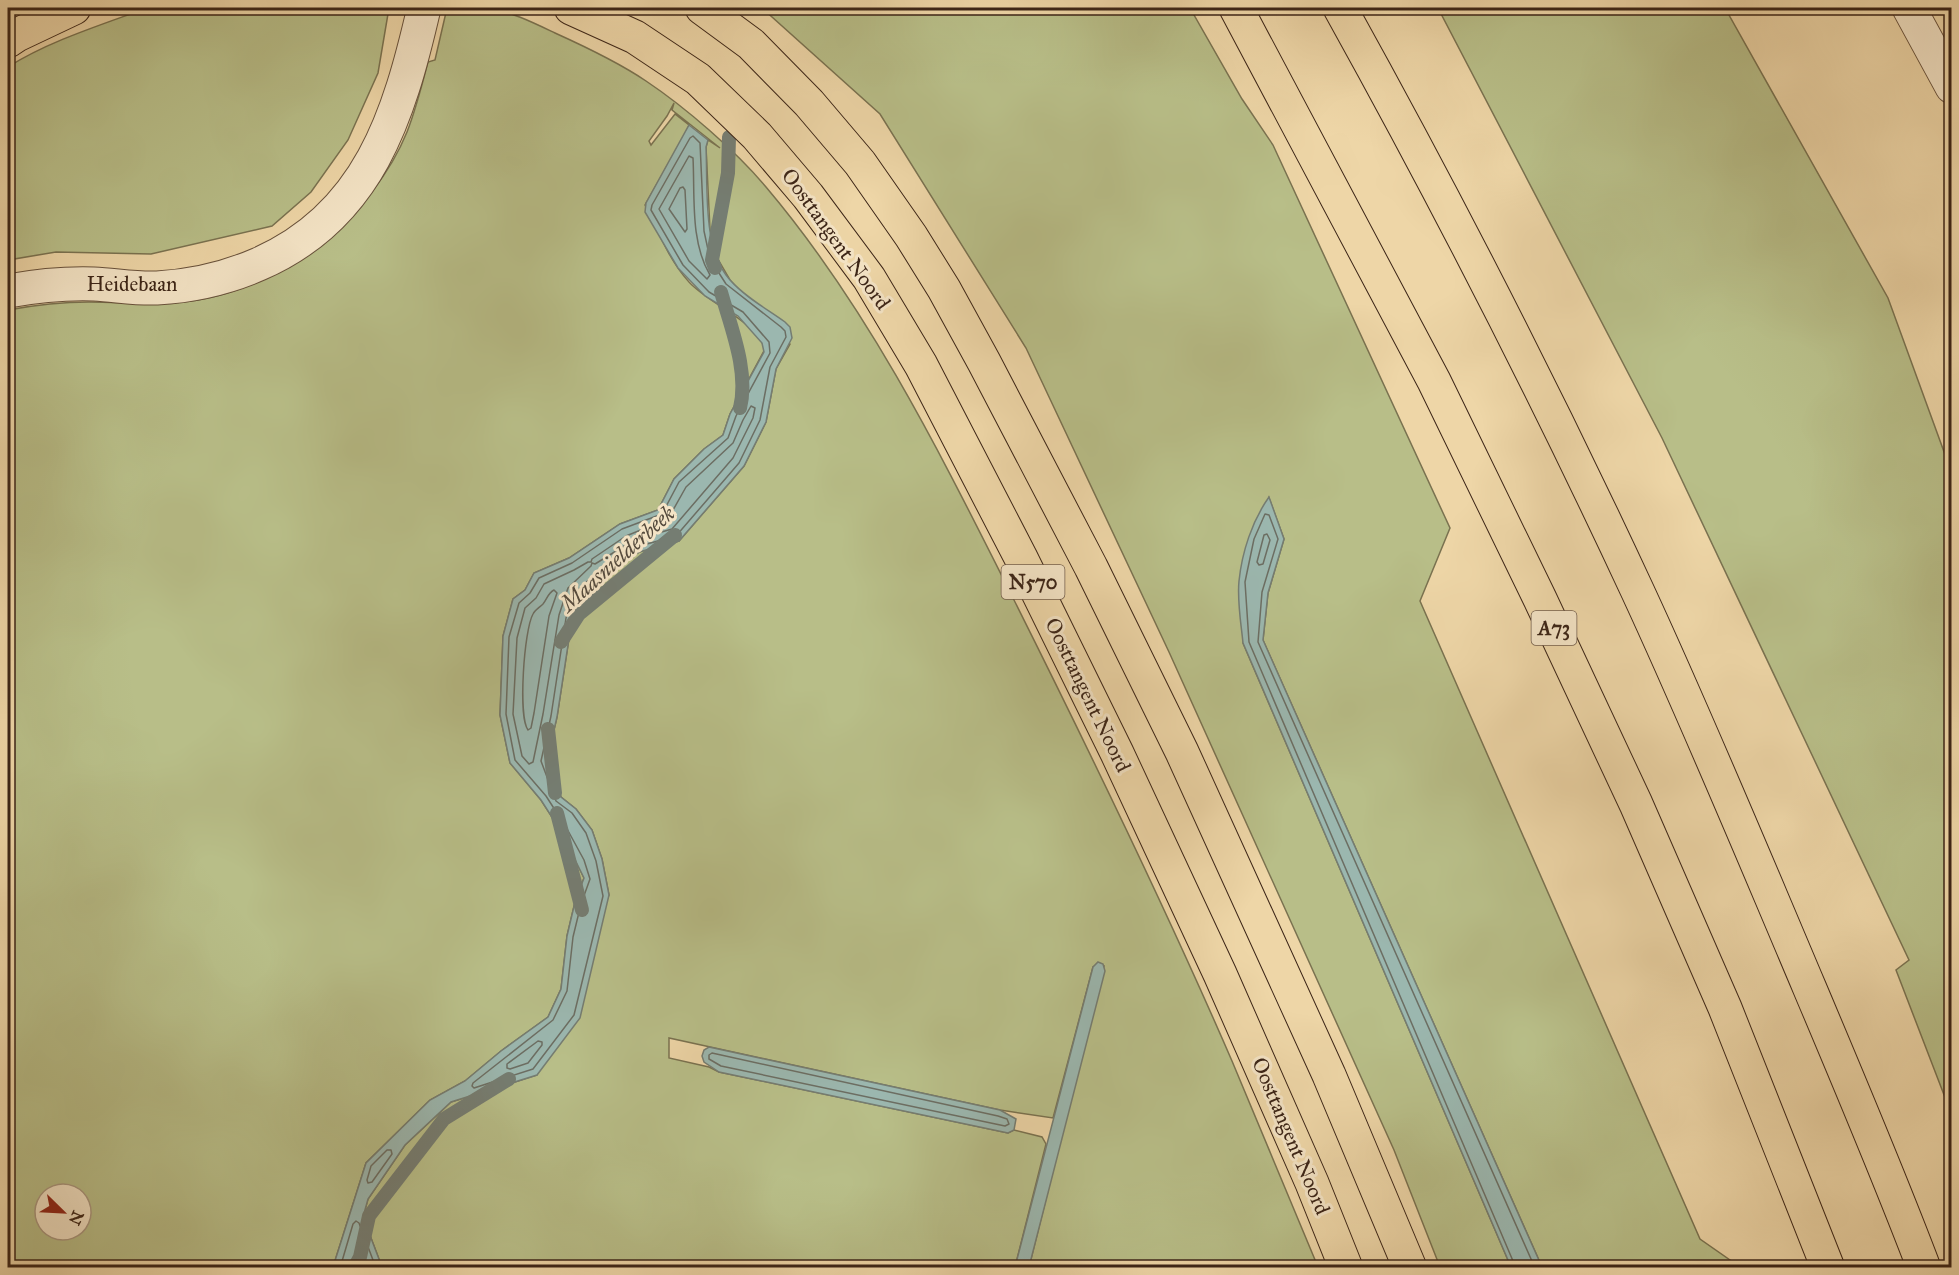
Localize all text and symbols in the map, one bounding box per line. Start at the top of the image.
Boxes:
street label: Oosttangent Noord [776,163,896,315]
street label: Heidebaan [87,271,177,297]
water label: Maasnielderbeek [553,500,680,618]
road number: N570 [1002,565,1064,599]
road number: A73 [1532,611,1576,645]
street label: Oosttangent Noord [1039,614,1137,777]
street label: Oosttangent Noord [1246,1053,1336,1219]
north arrow [33,1182,93,1242]
text: N [65,1208,88,1228]

